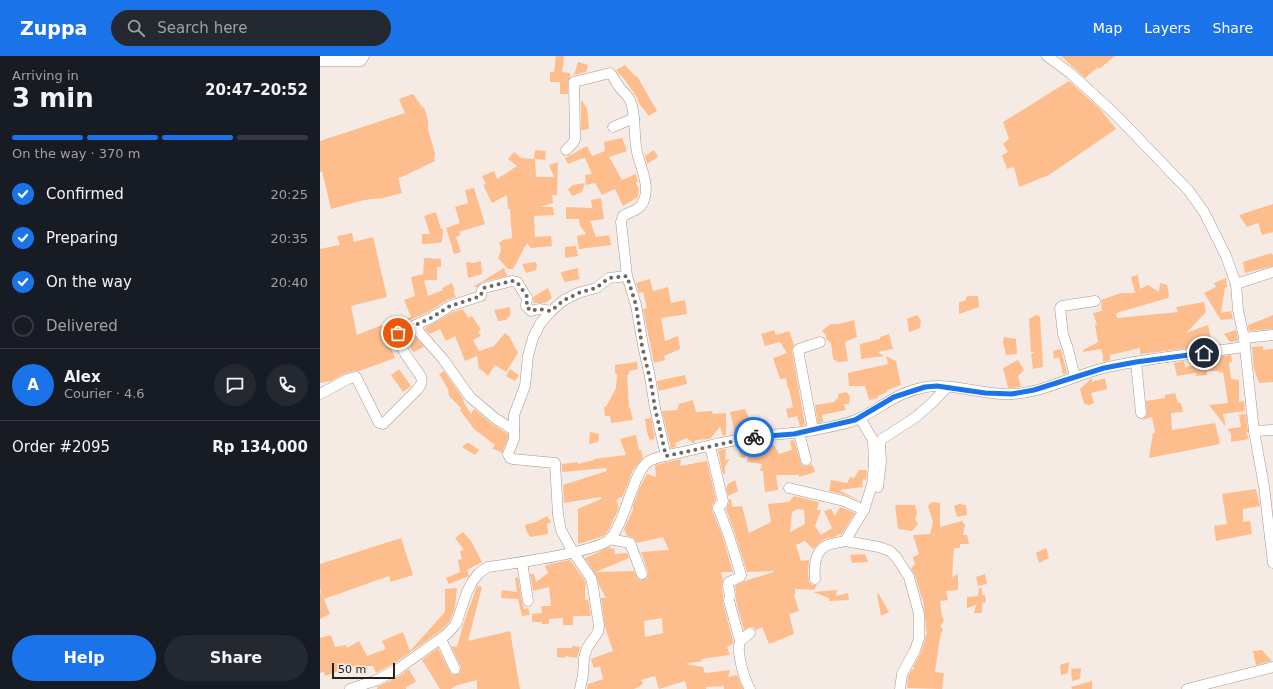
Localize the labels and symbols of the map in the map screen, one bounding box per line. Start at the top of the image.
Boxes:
pin [381,316,415,350]
pin [1187,336,1221,370]
courier [734,417,774,457]
scale bar [332,661,395,680]

